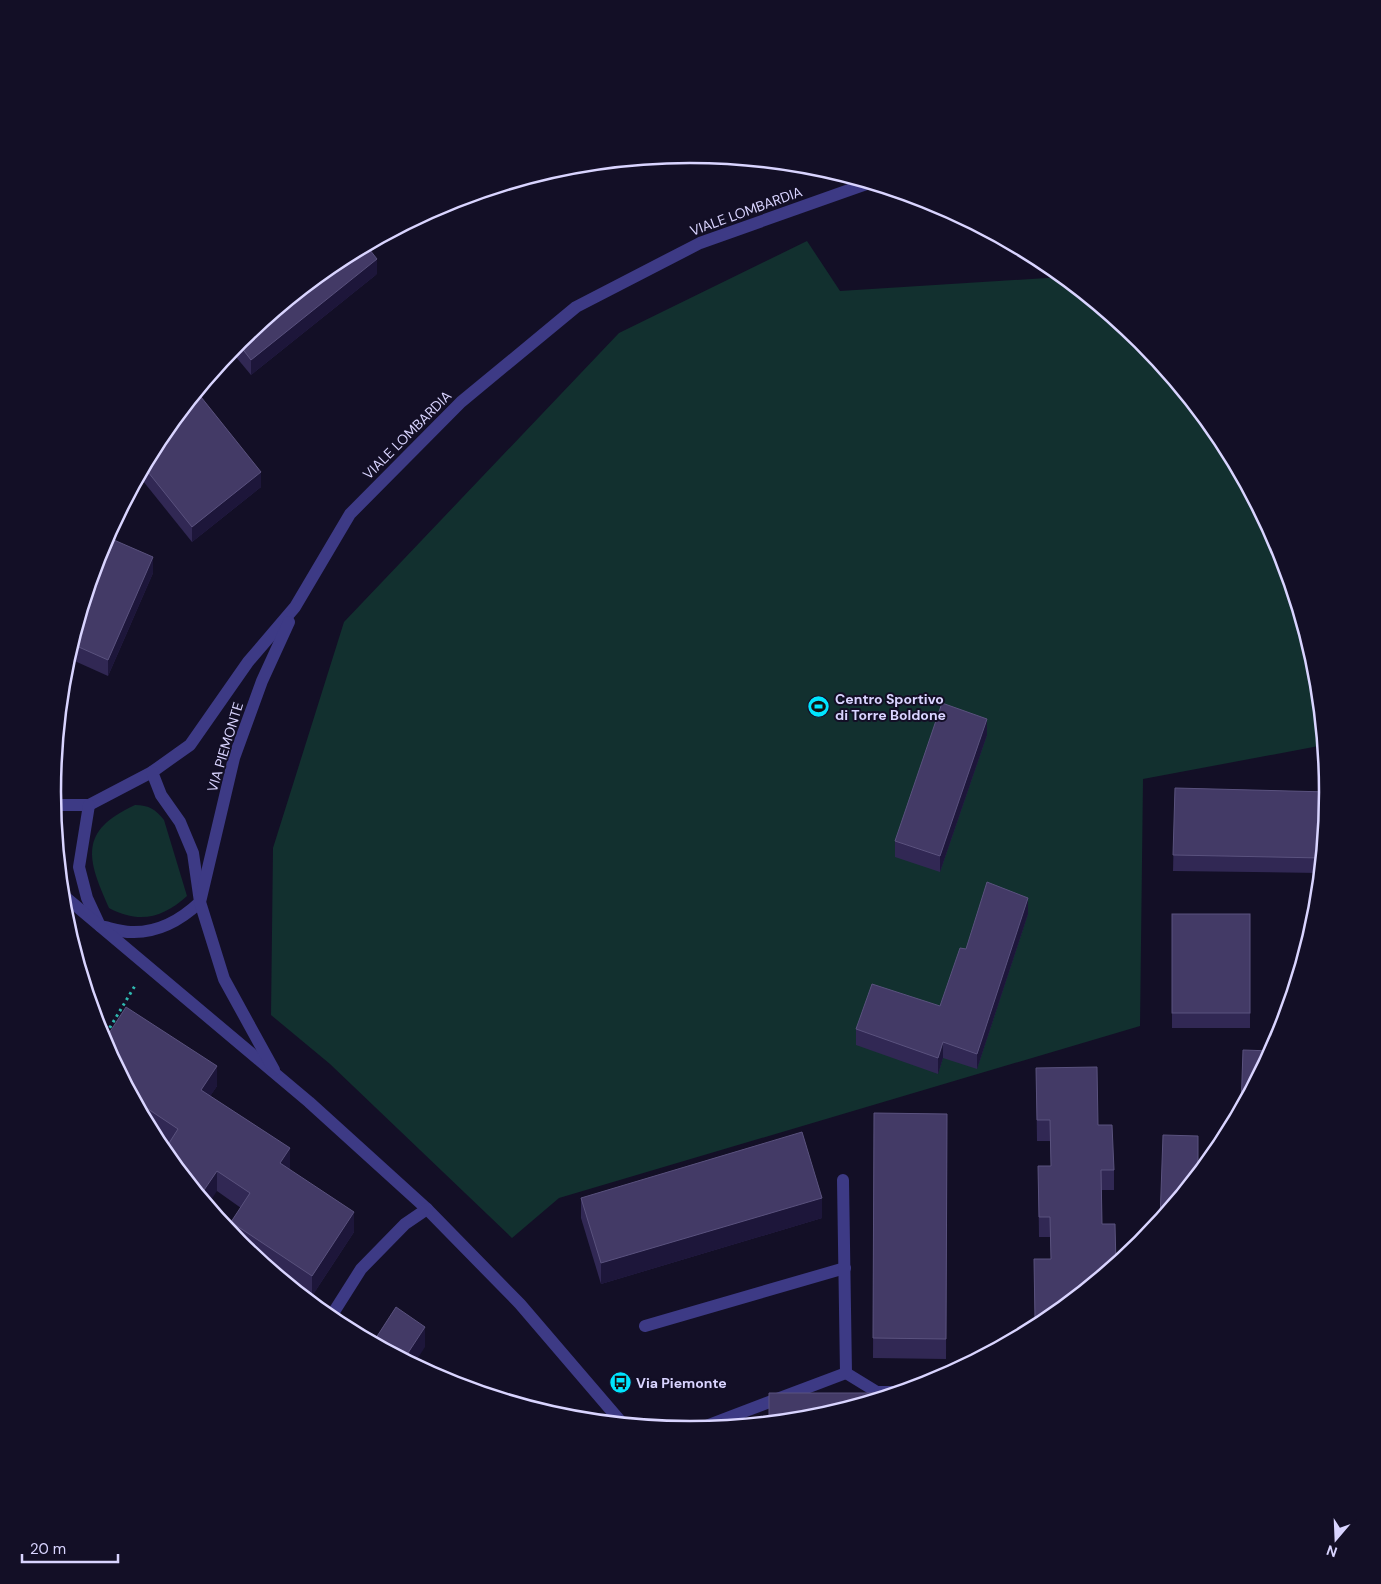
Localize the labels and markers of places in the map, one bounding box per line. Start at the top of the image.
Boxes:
place label: Centro Sportivo di Torre Boldone [835,690,946,724]
sports icon: Centro Sportivo di Torre Boldone [807,695,831,719]
bus stop icon: Via Piemonte [608,1371,632,1395]
place label: Via Piemonte [636,1374,727,1392]

